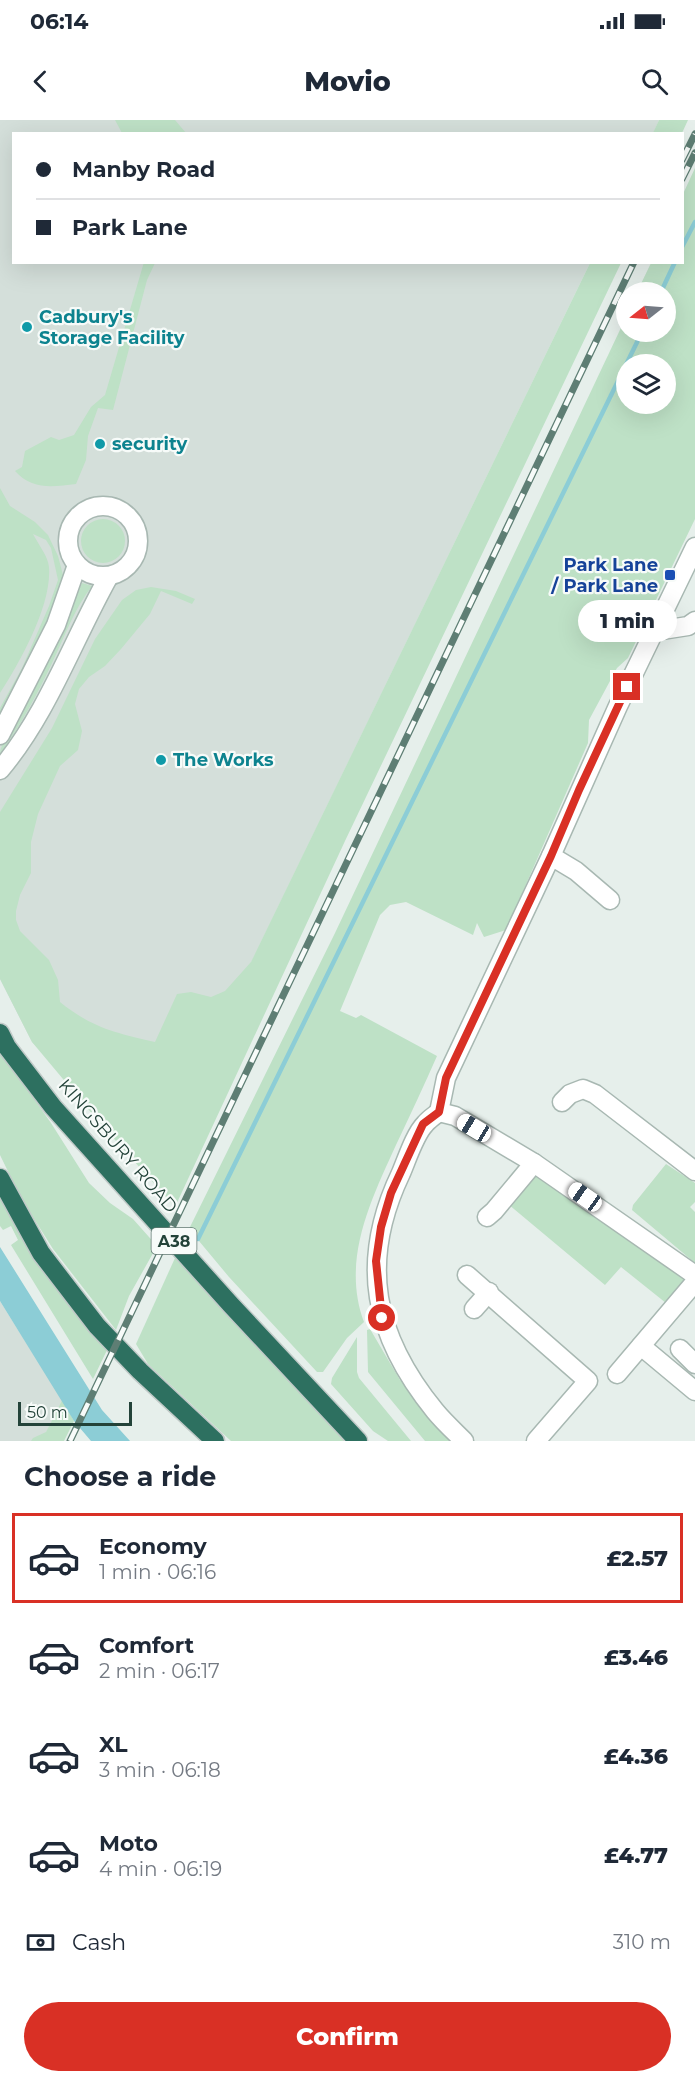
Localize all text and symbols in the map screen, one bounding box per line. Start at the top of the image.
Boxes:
text: 06:14 [30,8,89,35]
icon: back [24,65,57,98]
text: Movio [304,65,391,98]
icon: search [638,65,671,98]
text: Manby Road [72,156,215,183]
text: Park Lane [72,214,188,241]
north arrow [616,282,676,342]
map controls [616,282,676,414]
place label: Cadbury's Storage Facility [39,306,185,349]
marker: Cadbury's Storage Facility [20,320,34,334]
button: layers [616,354,676,414]
place label: security [112,433,187,455]
marker: security [93,437,107,451]
place label: Park Lane / Park Lane [550,554,658,597]
marker: Park Lane / Park Lane [663,568,677,582]
callout: 1 min [578,600,676,642]
text: 1 min [600,609,655,633]
route end [613,673,640,700]
place label: The Works [173,749,274,771]
marker: The Works [154,753,168,767]
street label: KINGSBURY ROAD [54,1074,182,1218]
car [454,1111,494,1145]
car [565,1179,605,1215]
road number: A38 [152,1228,196,1254]
route start [368,1304,395,1331]
scale bar [18,1399,132,1426]
text: 50 m [27,1403,68,1422]
text: Choose a ride [24,1460,216,1493]
icon: car [27,1531,81,1585]
text: Economy [99,1533,207,1560]
text: £2.57 [607,1545,668,1572]
text: 1 min · 06:16 [99,1560,216,1584]
icon: car [27,1630,81,1684]
text: Comfort [99,1632,194,1659]
text: £3.46 [604,1644,668,1671]
text: 2 min · 06:17 [99,1659,220,1683]
icon: car [27,1729,81,1783]
text: XL [99,1731,128,1758]
text: £4.36 [604,1743,668,1770]
text: 3 min · 06:18 [99,1758,221,1782]
icon: car [27,1828,81,1882]
text: Moto [99,1830,158,1857]
text: £4.77 [604,1842,668,1869]
text: 4 min · 06:19 [99,1857,222,1881]
icon: cash [24,1926,57,1959]
text: Cash [72,1929,126,1956]
text: 310 m [613,1930,671,1954]
button: Confirm [24,2002,671,2071]

